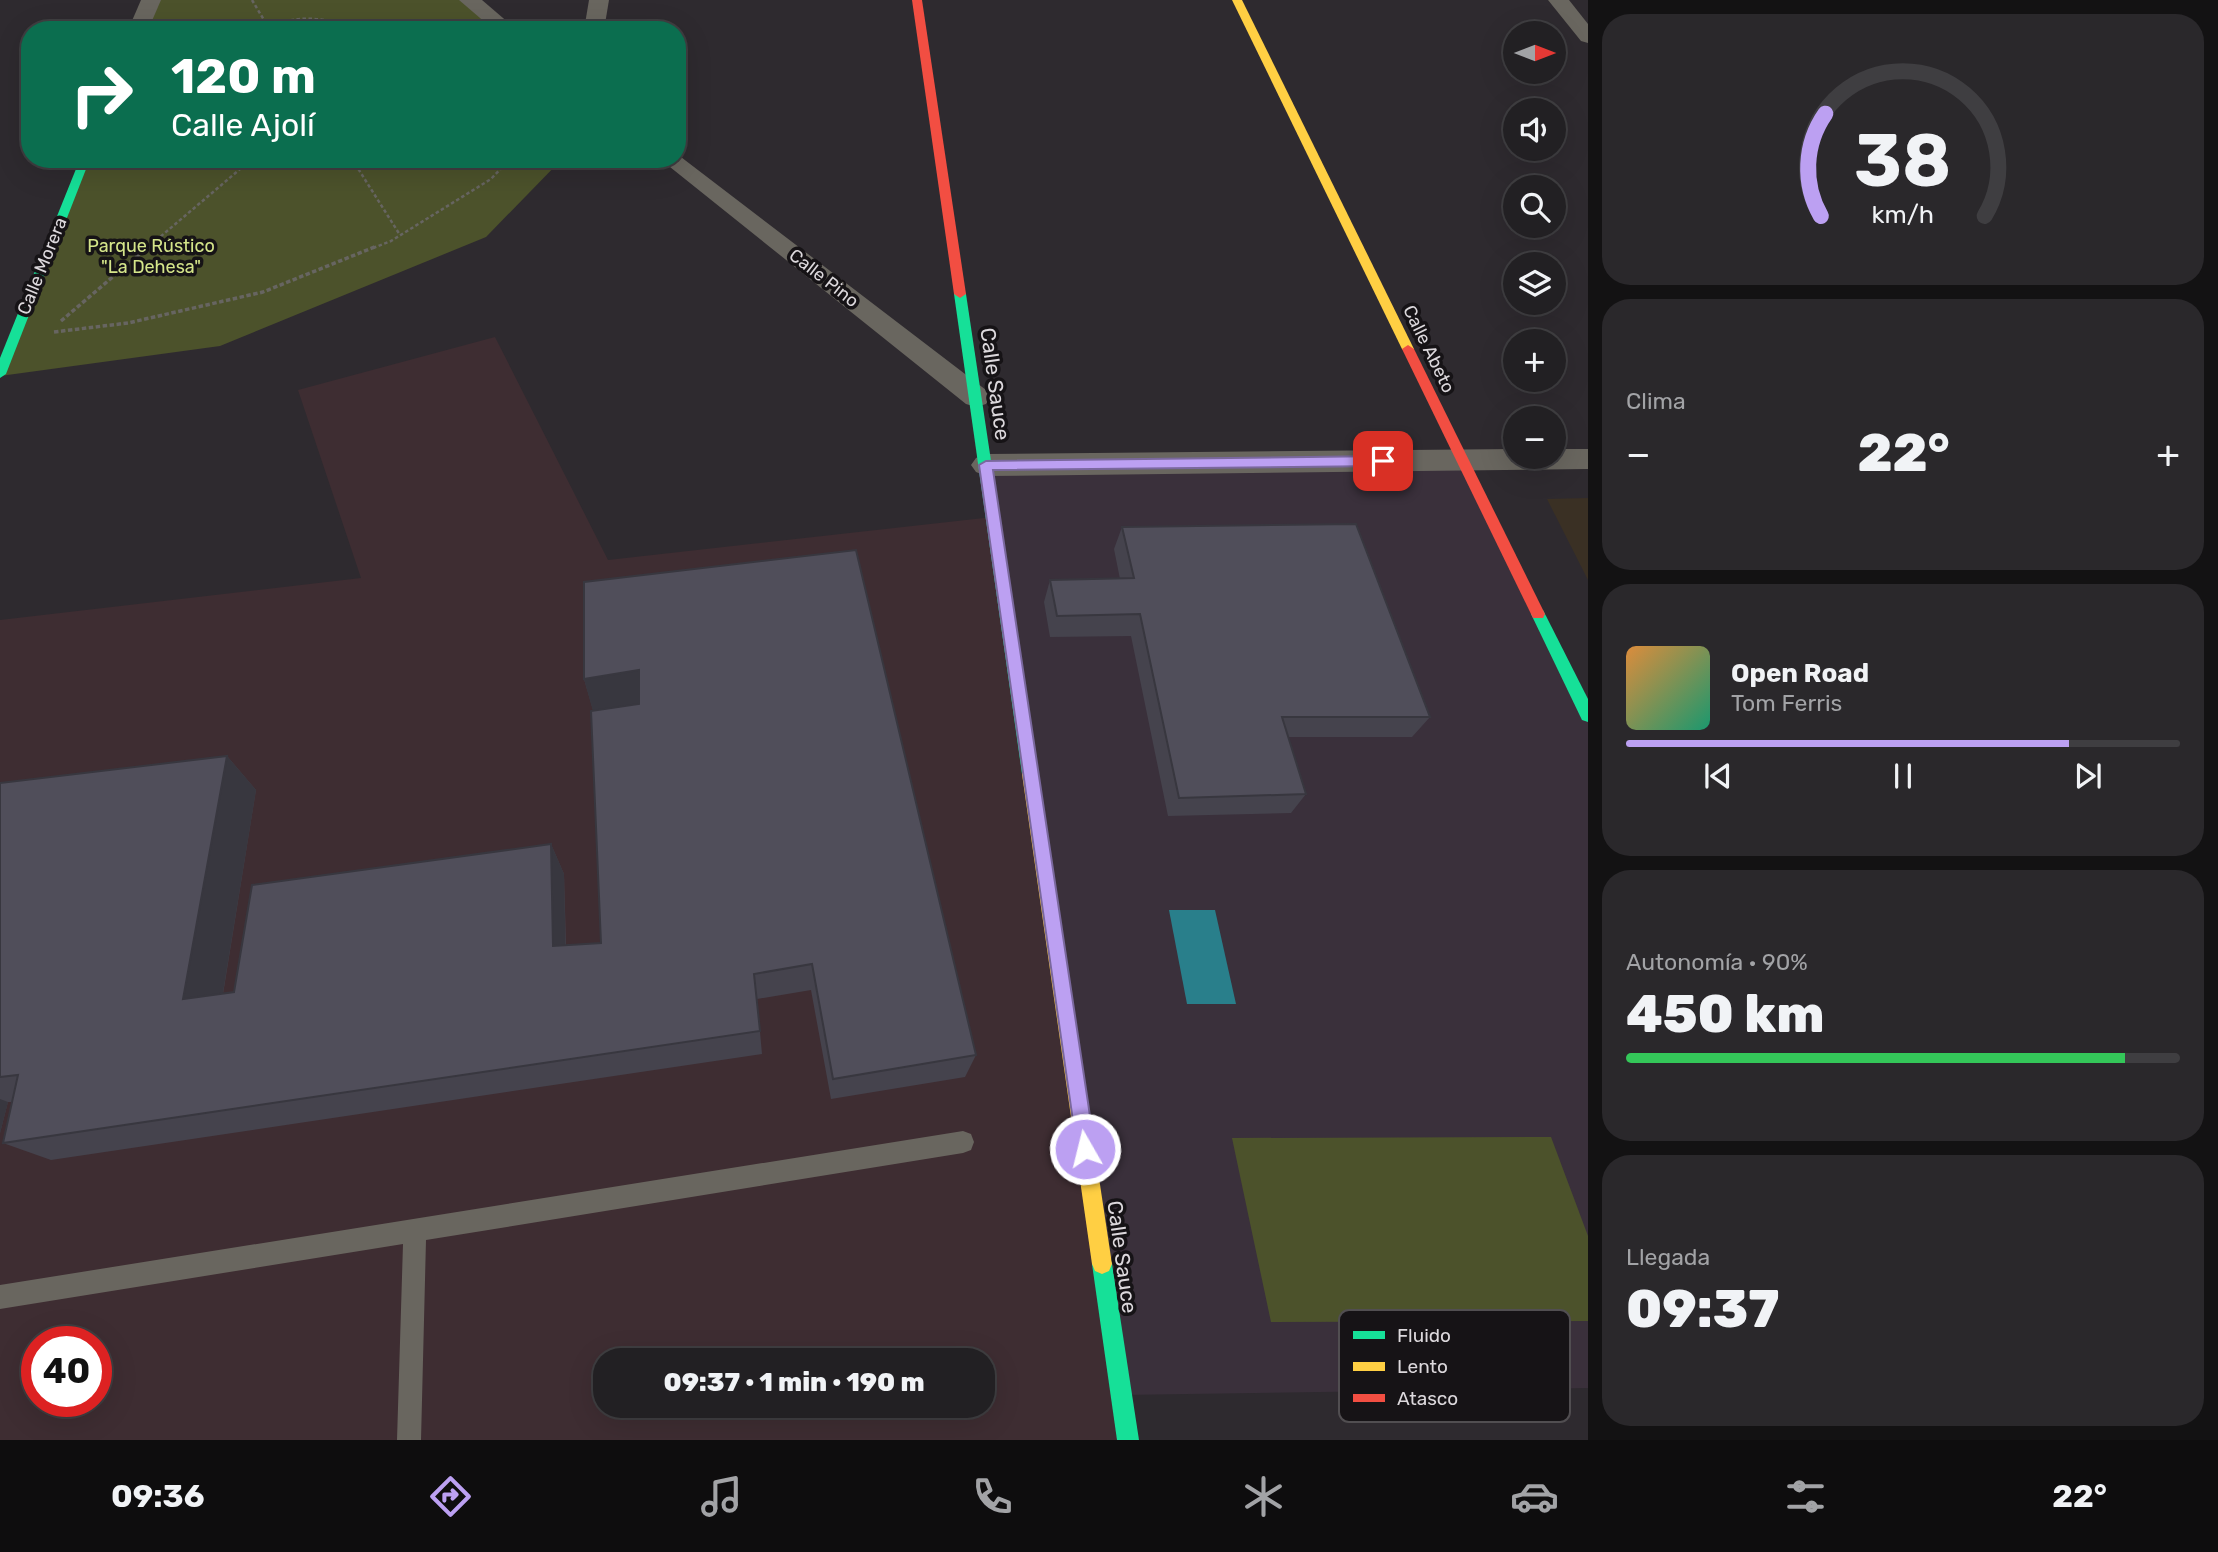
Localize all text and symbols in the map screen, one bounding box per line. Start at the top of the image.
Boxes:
north arrow [1503,21,1566,84]
map controls [1503,21,1566,469]
text: 120 m [171,47,316,105]
icon: right [56,49,147,140]
button: sound [1503,98,1566,161]
text: Calle Ajolí [171,106,315,144]
text: 38 [1854,118,1952,204]
button: search [1503,175,1566,238]
text: km/h [1872,199,1934,228]
street label: Calle Morera [12,214,72,318]
park label: Parque Rústico "La Dehesa" [87,235,215,278]
street label: Calle Pino [785,244,863,312]
button: layers [1503,252,1566,315]
street label: Calle Abeto [1398,302,1460,396]
street label: Calle Sauce [975,326,1016,442]
button: + [1503,329,1566,392]
text: Clima [1626,387,1686,415]
button: − [1503,406,1566,469]
text: 22° [1857,422,1950,484]
pin [1353,431,1413,491]
text: − [1626,431,1651,477]
text: + [2156,431,2180,477]
icon: arrive [1364,442,1402,480]
text: Open Road [1731,658,1869,689]
text: Tom Ferris [1731,689,1842,717]
icon: previous [1699,757,1737,795]
icon: pause [1884,757,1922,795]
icon: next [2069,757,2107,795]
text: Autonomía · 90% [1626,948,1808,976]
text: 450 km [1626,983,1824,1045]
position arrow [1048,1112,1122,1186]
street label: Calle Sauce [1102,1199,1143,1315]
text: Llegada [1626,1243,1710,1271]
text: 09:37 [1626,1278,1779,1340]
legend [1339,1310,1570,1422]
text: Fluido [1397,1324,1451,1347]
speed limit sign: 40 [21,1326,112,1417]
text: Lento [1397,1355,1448,1378]
text: 09:37 · 1 min · 190 m [663,1367,925,1398]
text: Atasco [1397,1387,1458,1410]
icon: directions [426,1472,475,1521]
icon: music [697,1472,746,1521]
icon: phone [968,1472,1017,1521]
icon: climate [1239,1472,1288,1521]
icon: car [1510,1472,1559,1521]
icon: filters [1781,1472,1830,1521]
text: 09:36 [111,1477,205,1515]
text: 22° [2052,1477,2107,1515]

